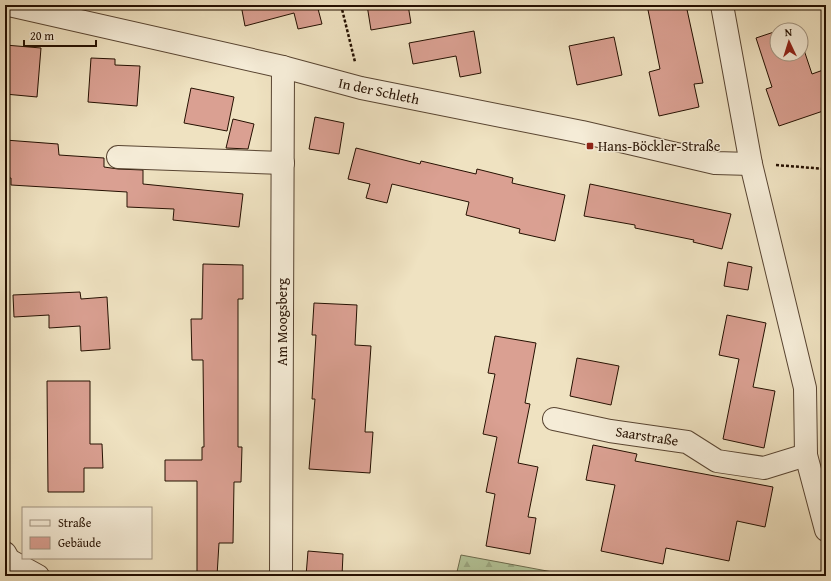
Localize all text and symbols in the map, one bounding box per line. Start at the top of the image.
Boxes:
scale bar [24,22,96,48]
north arrow [769,22,809,62]
text: N [784,24,793,40]
text: 20 m [30,27,54,44]
street label: In der Schleth [337,73,421,109]
place label: Hans-Böckler-Straße [598,136,721,156]
marker: Hans-Böckler-Straße [585,141,595,151]
street label: Am Moogsberg [272,278,292,366]
street label: Saarstraße [614,421,680,451]
legend [22,507,152,559]
text: Straße [58,514,92,531]
text: Gebäude [58,534,101,551]

